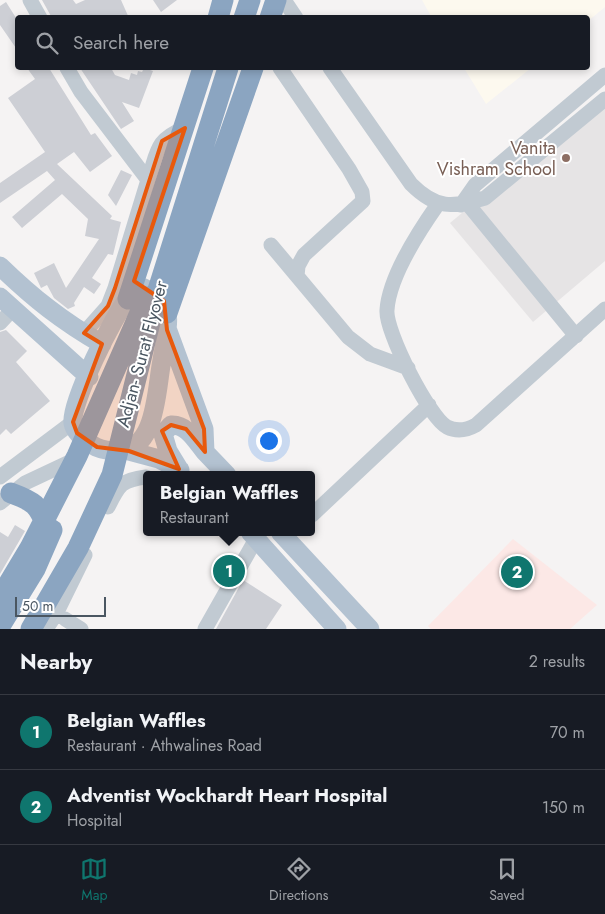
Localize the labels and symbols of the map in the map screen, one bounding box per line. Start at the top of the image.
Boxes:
place label: Vanita Vishram School [437,135,556,182]
marker: Vanita Vishram School [560,152,572,164]
street label: Adjan- Surat Flyover [110,277,174,430]
your location [256,428,282,454]
pin: 1 [213,552,245,590]
pin: 2 [501,553,533,591]
scale bar [15,594,106,617]

